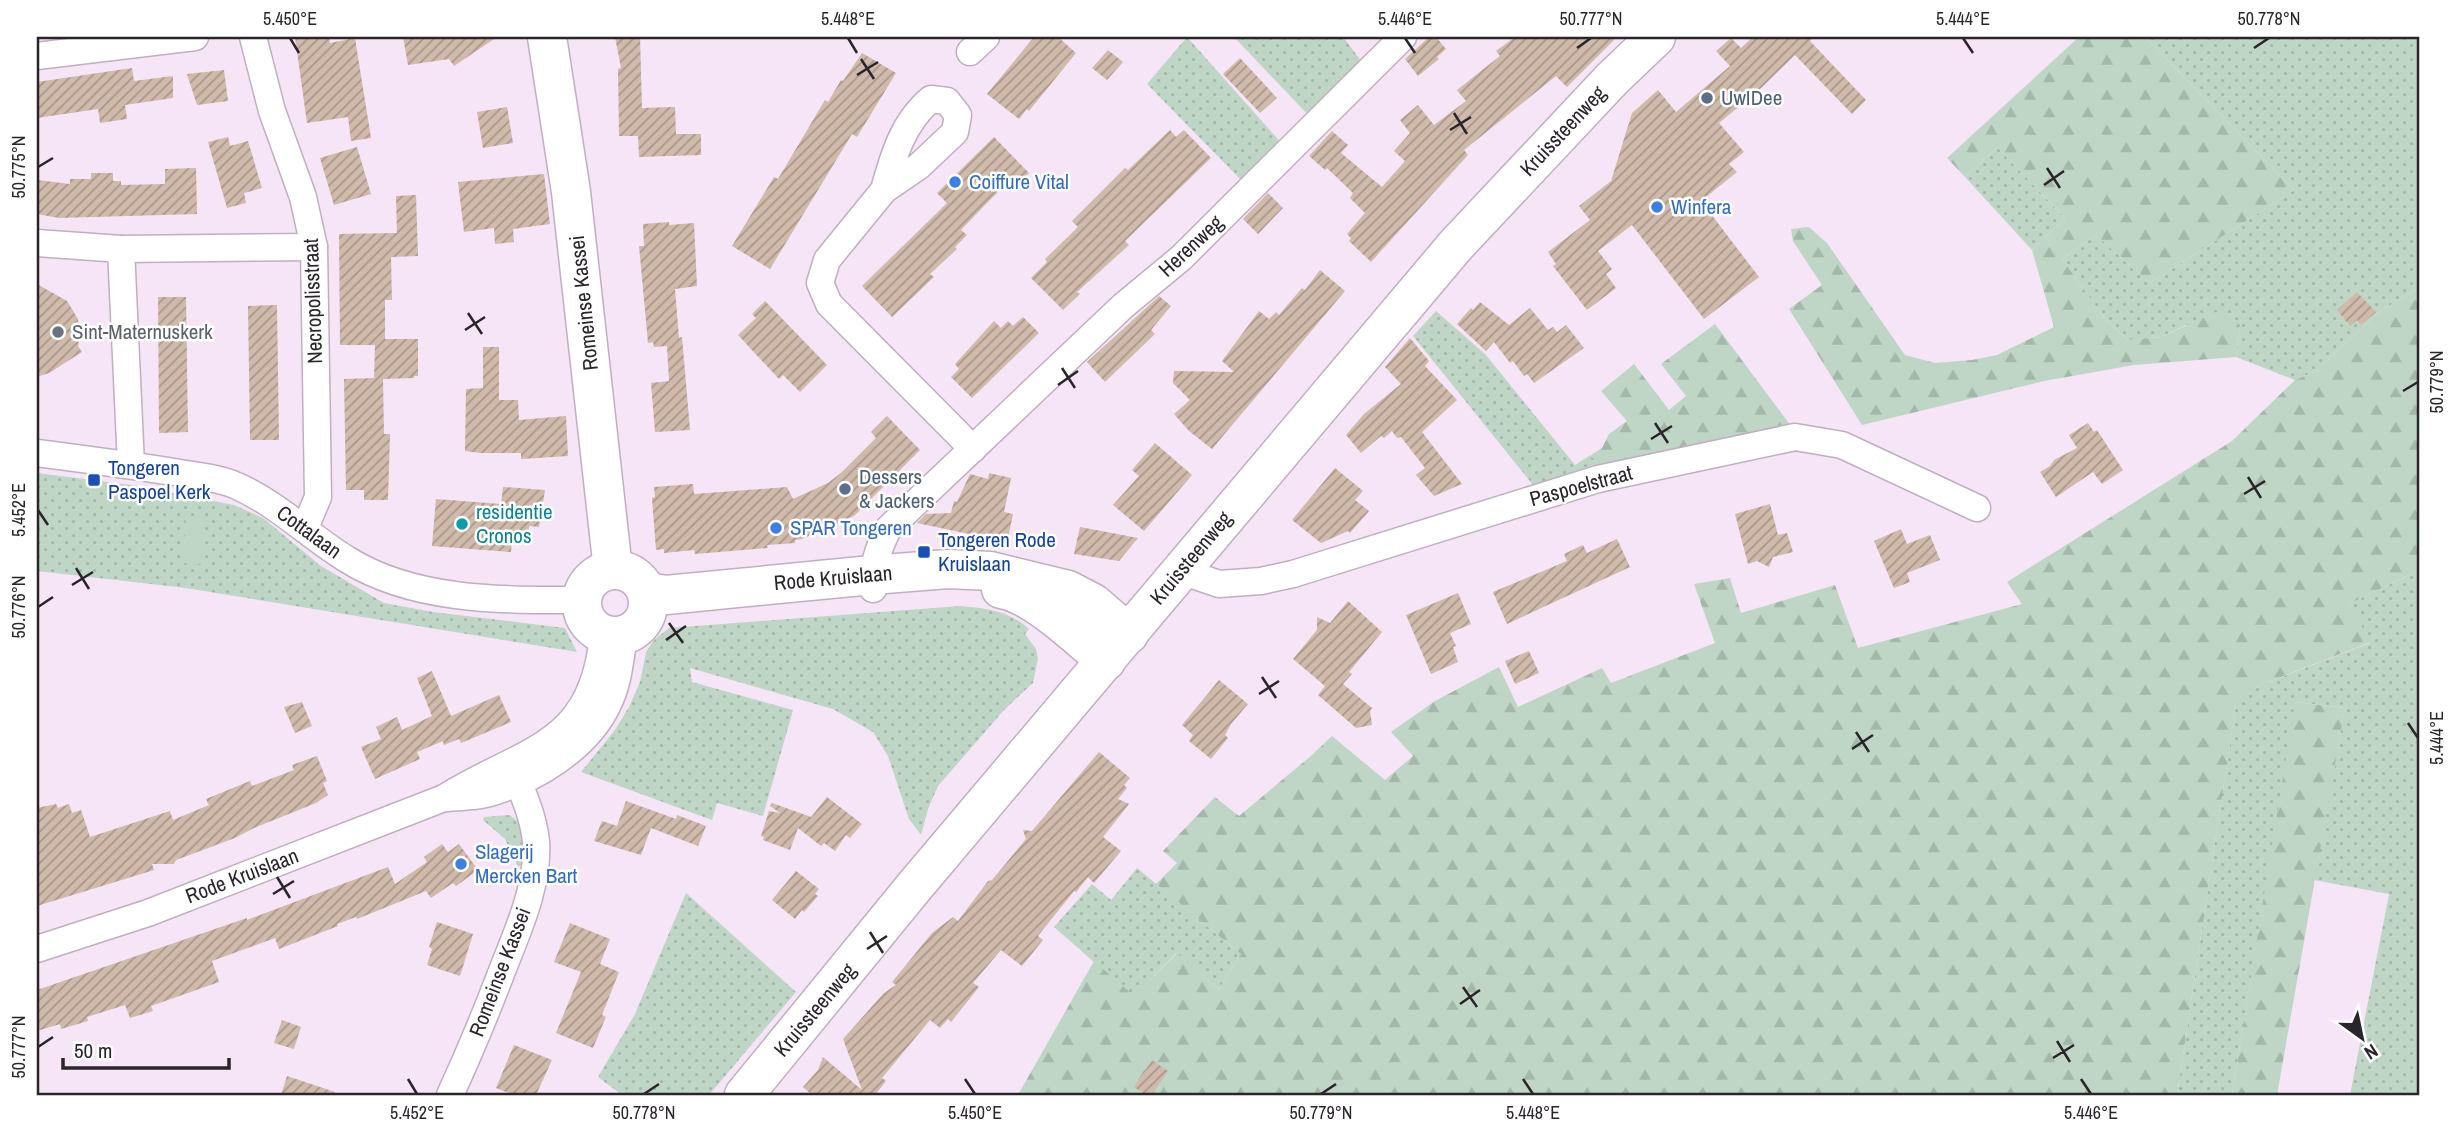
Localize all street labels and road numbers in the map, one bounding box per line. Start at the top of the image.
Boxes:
street label: Kruissteenweg [1513,79,1612,182]
street label: Herenweg [1152,208,1230,283]
street label: Romeinse Kassei [562,234,605,372]
street label: Necropolisstraat [296,238,329,364]
street label: Paspoelstraat [1526,458,1636,513]
street label: Cottalaan [271,498,348,565]
street label: Kruissteenweg [1143,504,1239,611]
street label: Rode Kruislaan [773,558,893,597]
street label: Rode Kruislaan [181,841,302,910]
street label: Romeinse Kassei [462,903,537,1040]
street label: Kruissteenweg [767,956,863,1063]

